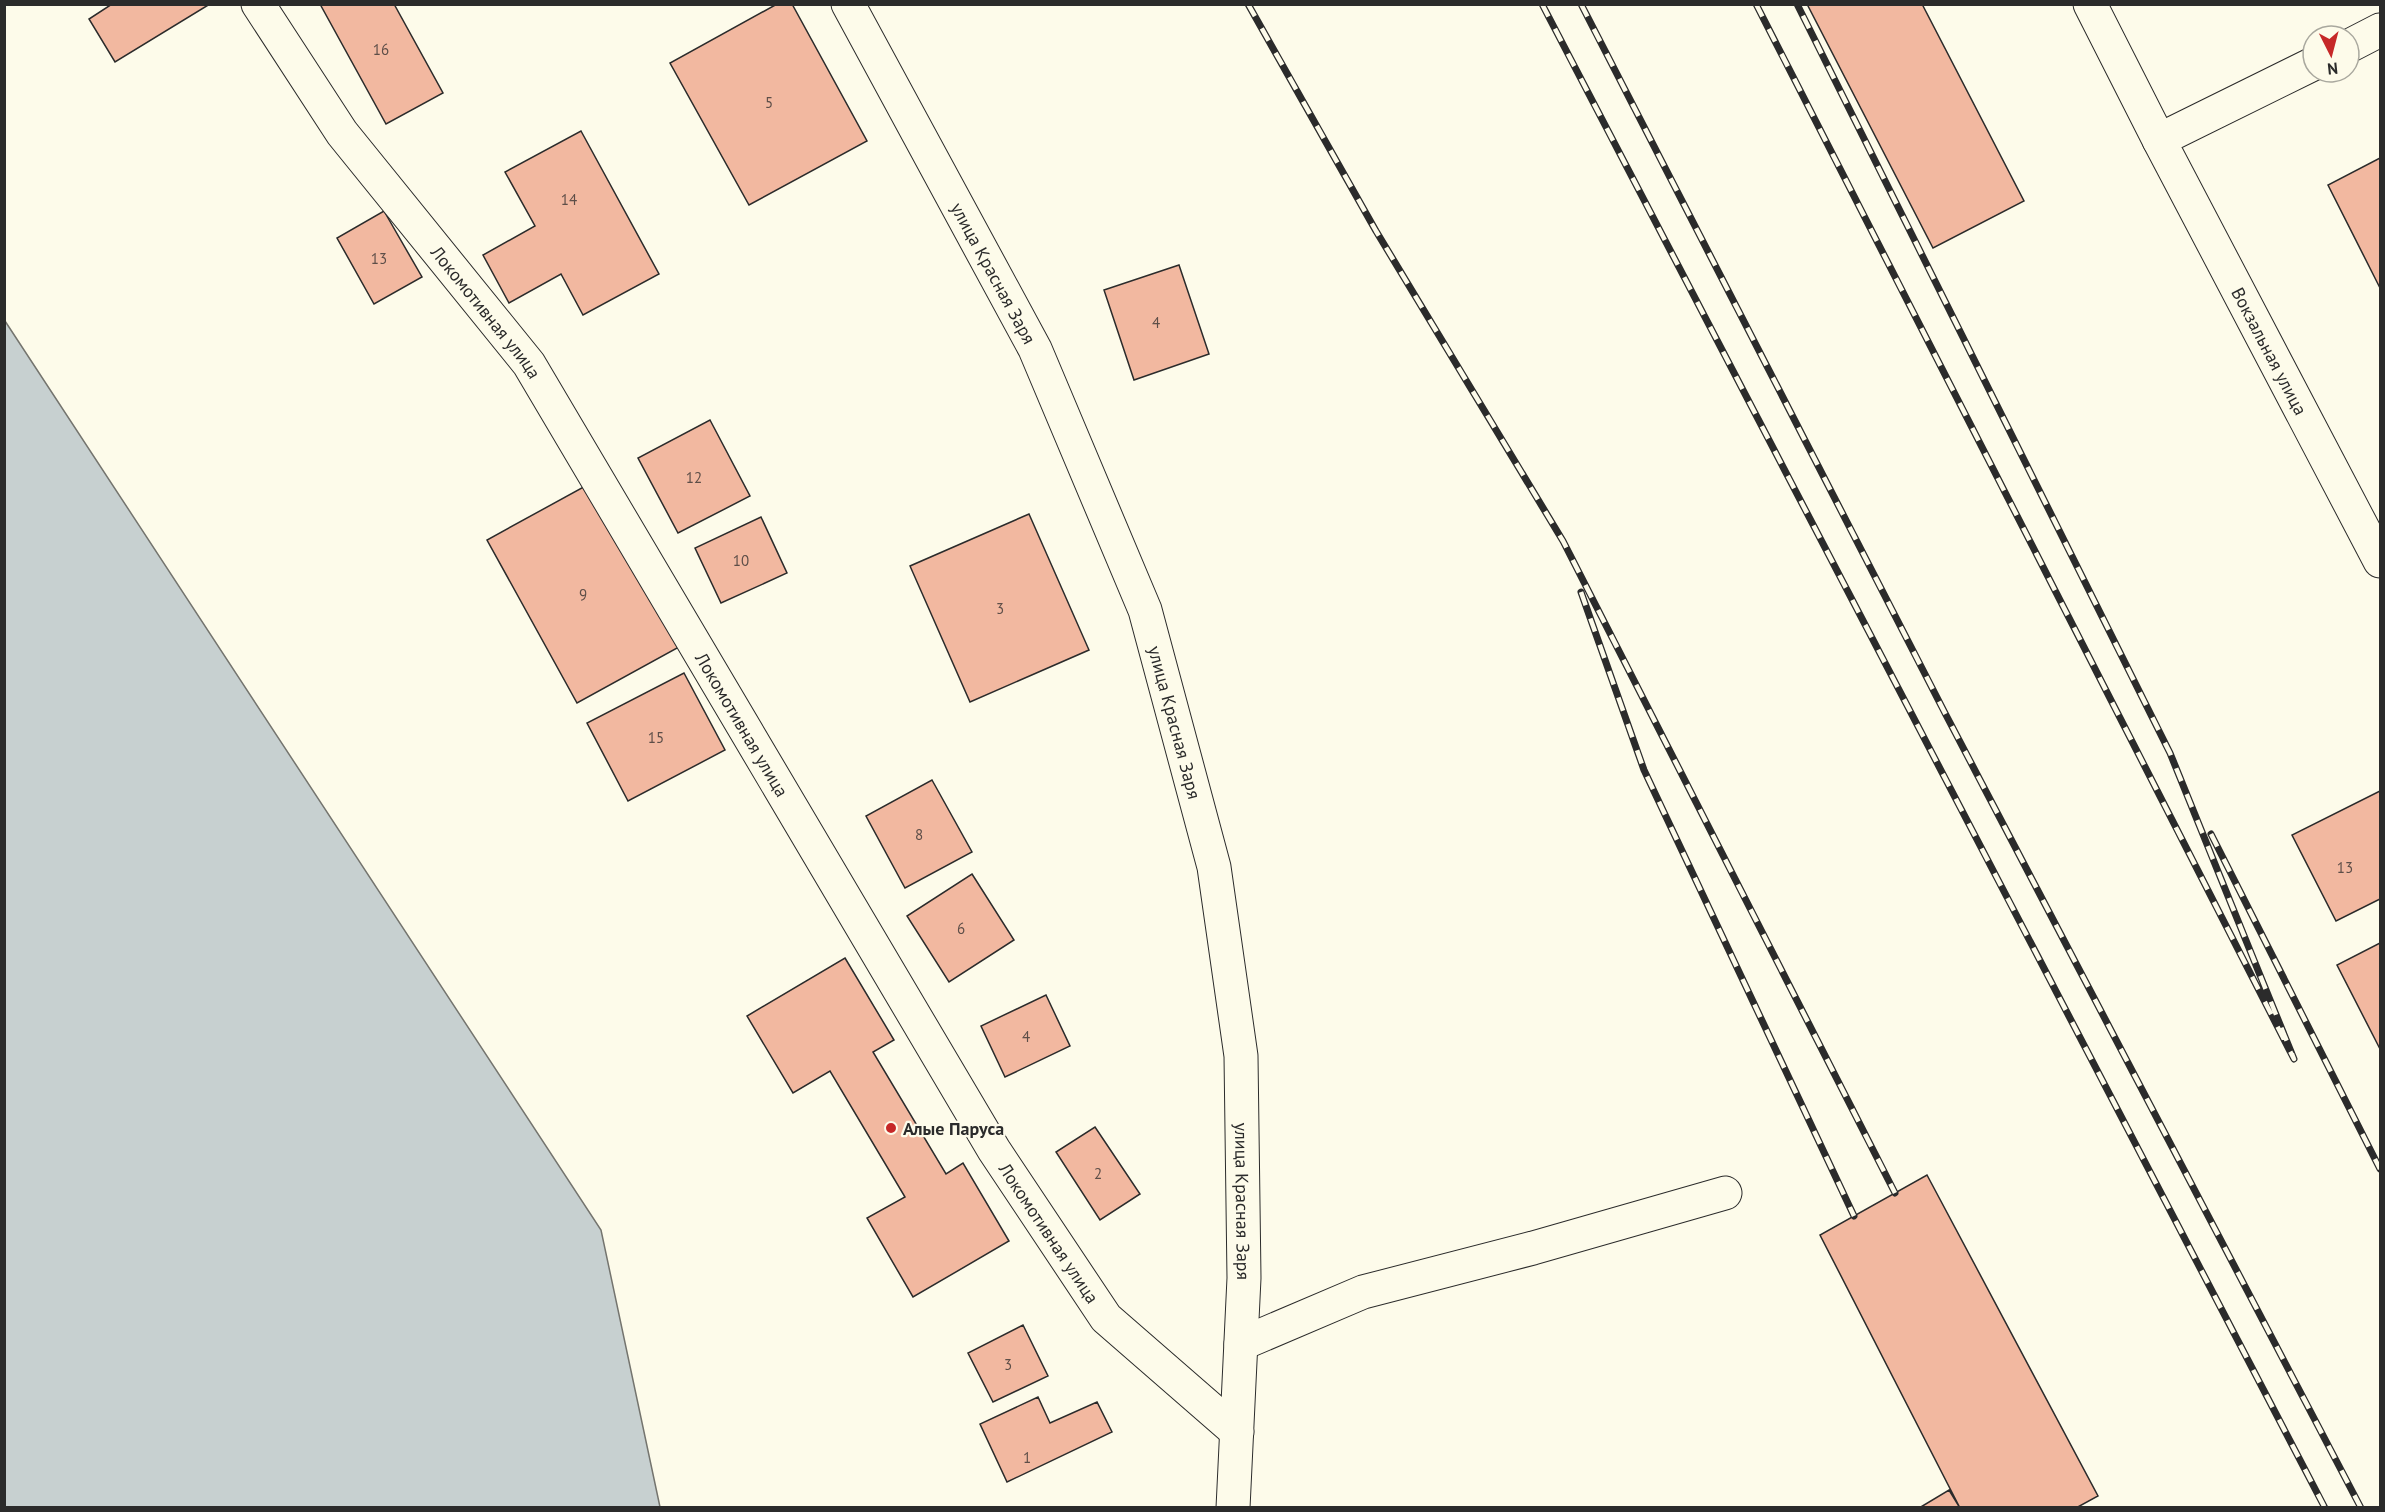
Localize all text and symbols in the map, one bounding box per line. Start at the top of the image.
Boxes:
north arrow [2301,24,2361,84]
house number: 16 [373,40,389,59]
text: N [2326,58,2339,79]
house number: 5 [765,93,773,112]
house number: 14 [561,190,577,209]
street label: улица Красная Заря [946,198,1041,348]
street label: Локомотивная улица [426,240,546,383]
house number: 13 [371,249,387,268]
street label: Вокзальная улица [2227,283,2313,419]
house number: 4 [1152,313,1160,332]
house number: 12 [686,468,702,487]
house number: 10 [733,551,749,570]
house number: 9 [579,585,587,604]
house number: 3 [996,599,1004,618]
street label: улица Красная Заря [1144,643,1207,801]
street label: Локомотивная улица [690,647,794,801]
house number: 15 [648,728,664,747]
house number: 8 [915,825,923,844]
house number: 13 [2337,858,2353,877]
house number: 6 [957,919,965,938]
house number: 4 [1022,1027,1030,1046]
place label: Алые Паруса [903,1117,1004,1140]
marker: Алые Паруса [884,1121,898,1135]
street label: улица Красная Заря [1230,1122,1256,1280]
street label: Локомотивная улица [994,1158,1104,1307]
house number: 2 [1094,1164,1102,1183]
house number: 3 [1004,1355,1012,1374]
house number: 1 [1023,1448,1031,1467]

